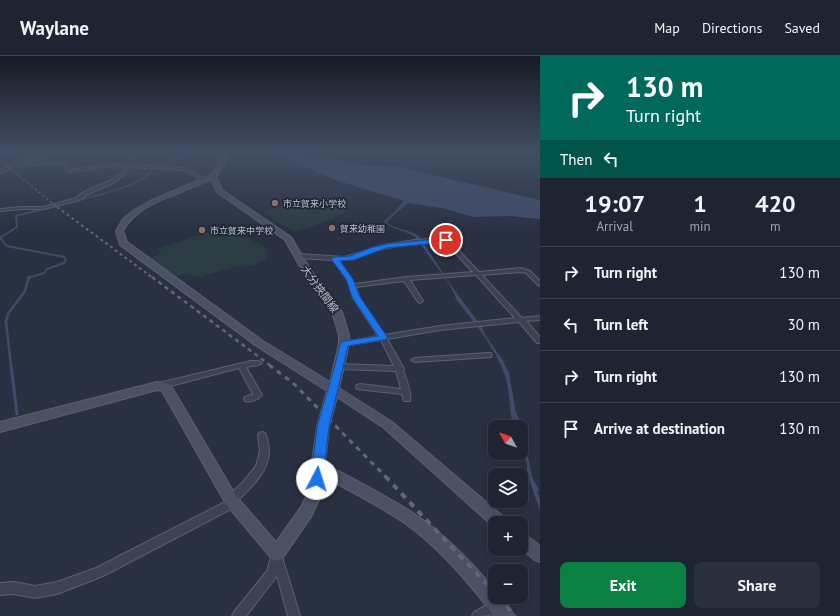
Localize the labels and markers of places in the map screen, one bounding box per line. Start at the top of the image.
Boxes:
marker: 市立賀来小学校 [270,198,280,208]
place label: 市立賀来小学校 [283,198,346,209]
marker: 賀来幼稚園 [327,223,337,233]
place label: 賀来幼稚園 [340,223,385,234]
pin [429,223,463,257]
marker: 市立賀来中学校 [197,225,207,235]
place label: 市立賀来中学校 [210,225,273,236]

